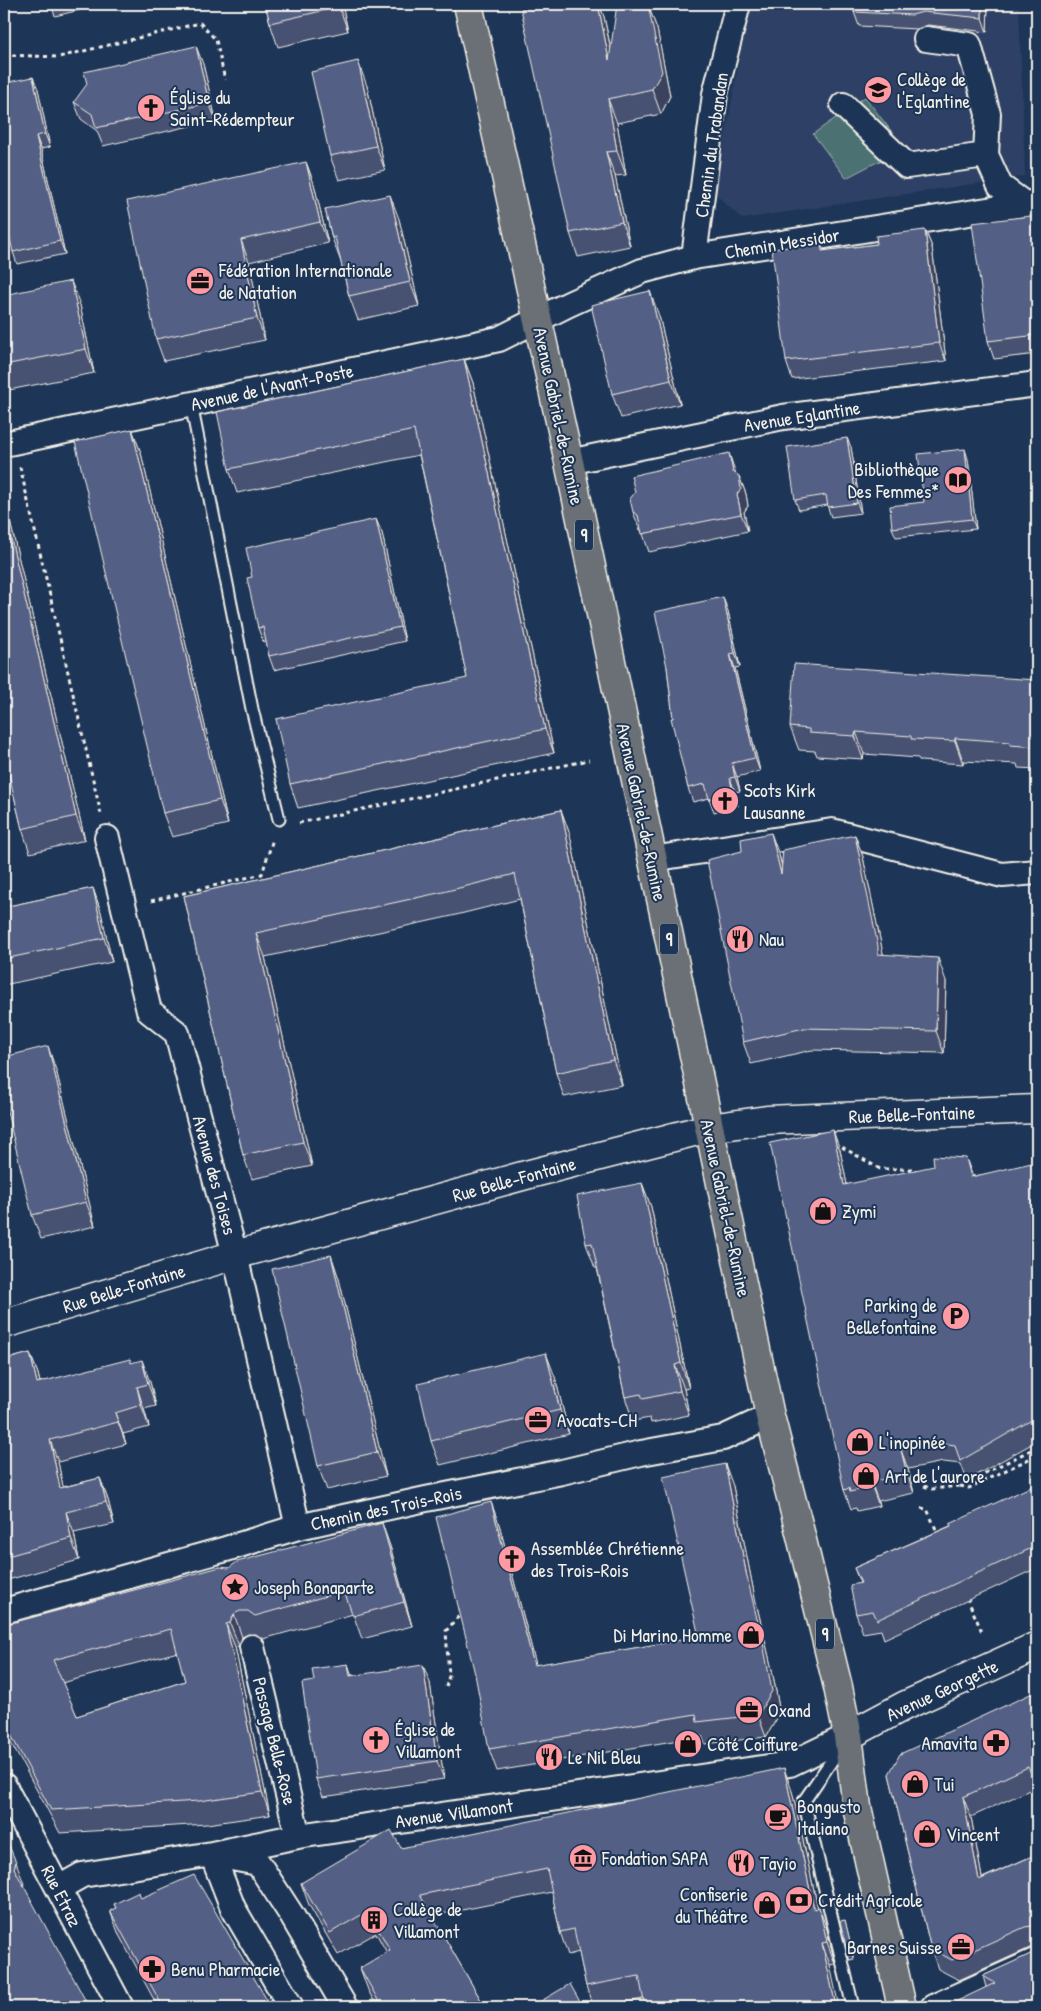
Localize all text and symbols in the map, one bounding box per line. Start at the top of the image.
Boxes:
place label: Collège de l'Eglantine [897,66,970,114]
street label: Chemin du Trabandan [688,71,734,219]
school or university icon: Collège de l'Eglantine [863,75,893,105]
place label: Église du Saint-Rédempteur [170,84,295,132]
church icon: Église du Saint-Rédempteur [136,93,166,123]
street label: Chemin Messidor [723,221,842,265]
place label: Fédération Internationale de Natation [218,257,393,305]
office icon: Fédération Internationale de Natation [185,266,215,296]
street label: Avenue Gabriel-de-Rumine [527,325,591,508]
street label: Avenue de l'Avant-Poste [188,357,356,417]
street label: Avenue Eglantine [742,394,862,438]
place label: Bibliothèque Des Femmes* [848,456,939,504]
library icon: Bibliothèque Des Femmes* [943,465,973,495]
road number: 9 [575,520,593,550]
street label: Avenue Gabriel-de-Rumine [610,721,674,904]
place label: Scots Kirk Lausanne [744,777,815,825]
church icon: Scots Kirk Lausanne [710,786,740,816]
road number: 9 [660,924,678,954]
restaurant icon: Nau [725,924,755,954]
place label: Nau [759,926,785,952]
street label: Rue Belle-Fontaine [848,1099,976,1129]
street label: Avenue des Toises [187,1113,243,1237]
street label: Avenue Gabriel-de-Rumine [694,1117,758,1300]
street label: Rue Belle-Fontaine [450,1150,579,1208]
shop icon: Zymi [808,1196,838,1226]
place label: Zymi [842,1198,877,1224]
street label: Rue Belle-Fontaine [60,1257,189,1319]
place label: Parking de Bellefontaine [847,1292,937,1340]
parking icon: Parking de Bellefontaine [941,1301,971,1331]
office icon: Avocats-CH [523,1405,553,1435]
place label: Avocats-CH [557,1407,637,1433]
shop icon: L'inopinée [845,1427,875,1457]
place label: L'inopinée [879,1429,946,1455]
shop icon: Art de l'aurore [851,1461,881,1491]
place label: Art de l'aurore [885,1463,985,1489]
street label: Chemin des Trois-Rois [308,1479,464,1537]
place label: Assemblée Chrétienne des Trois-Rois [531,1535,685,1583]
church icon: Assemblée Chrétienne des Trois-Rois [497,1544,527,1574]
place icon: Joseph Bonaparte [220,1572,250,1602]
place label: Joseph Bonaparte [254,1574,375,1600]
road number: 9 [816,1618,834,1650]
shop icon: Di Marino Homme [736,1620,766,1650]
place label: Di Marino Homme [613,1622,732,1648]
street label: Avenue Georgette [882,1652,1003,1727]
street label: Passage Belle-Rose [247,1674,304,1808]
office icon: Oxand [734,1695,764,1725]
place label: Oxand [768,1697,811,1723]
place label: Église de Villamont [395,1716,462,1764]
church icon: Église de Villamont [361,1725,391,1755]
pharmacy icon: Amavita [981,1728,1011,1758]
shop icon: Côté Coiffure [673,1729,703,1759]
place label: Amavita [922,1730,978,1756]
place label: Côté Coiffure [707,1731,799,1757]
restaurant icon: Le Nil Bleu [534,1742,564,1772]
place label: Le Nil Bleu [568,1744,641,1770]
shop icon: Tui [900,1769,930,1799]
place label: Tui [934,1771,955,1797]
street label: Avenue Villamont [393,1792,515,1834]
place label: Bongusto Italiano [797,1793,861,1841]
cafe icon: Bongusto Italiano [763,1802,793,1832]
shop icon: Vincent [912,1819,942,1849]
place label: Vincent [946,1821,1000,1847]
museum icon: Fondation SAPA [568,1843,598,1873]
place label: Fondation SAPA [601,1845,708,1871]
restaurant icon: Tayio [726,1848,756,1878]
place label: Tayio [760,1850,797,1876]
street label: Rue Etraz [35,1861,89,1931]
place label: Confiserie du Théâtre [675,1881,748,1929]
bank icon: Crédit Agricole [784,1885,814,1915]
place label: Crédit Agricole [818,1887,923,1913]
shop icon: Confiserie du Théâtre [752,1890,782,1920]
place label: Collège de Villamont [393,1896,463,1944]
building icon: Collège de Villamont [359,1905,389,1935]
office icon: Barnes Suisse [946,1932,976,1962]
place label: Barnes Suisse [847,1934,942,1960]
pharmacy icon: Benu Pharmacie [137,1954,167,1984]
place label: Benu Pharmacie [171,1956,281,1982]

